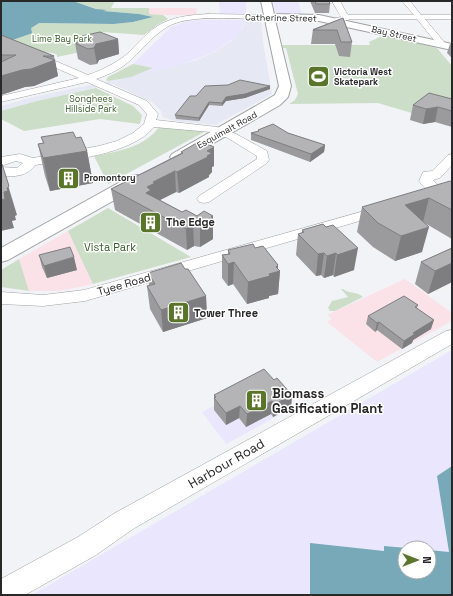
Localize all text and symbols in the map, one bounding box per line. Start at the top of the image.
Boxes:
street label: Catherine Street [245,11,317,25]
street label: Bay Street [370,23,418,45]
park label: Lime Bay Park [32,33,92,45]
sports icon: Victoria West Skatepark [306,64,332,90]
place label: Victoria West Skatepark [334,66,392,88]
park label: Songhees Hillside Park [65,93,117,115]
street label: Esquimalt Road [195,108,259,151]
building icon: Promontory [56,165,82,191]
place label: Promontory [84,172,136,184]
building icon: The Edge [138,209,164,235]
place label: The Edge [166,215,215,229]
park label: Vista Park [84,240,136,254]
street label: Tyee Road [96,270,152,298]
building icon: Tower Three [165,300,191,326]
place label: Tower Three [194,306,258,320]
place label: Biomass Gasification Plant [272,385,383,417]
building icon: Biomass Gasification Plant [243,387,269,413]
street label: Harbour Road [185,435,267,492]
north arrow [397,540,437,580]
text: N [420,556,434,564]

